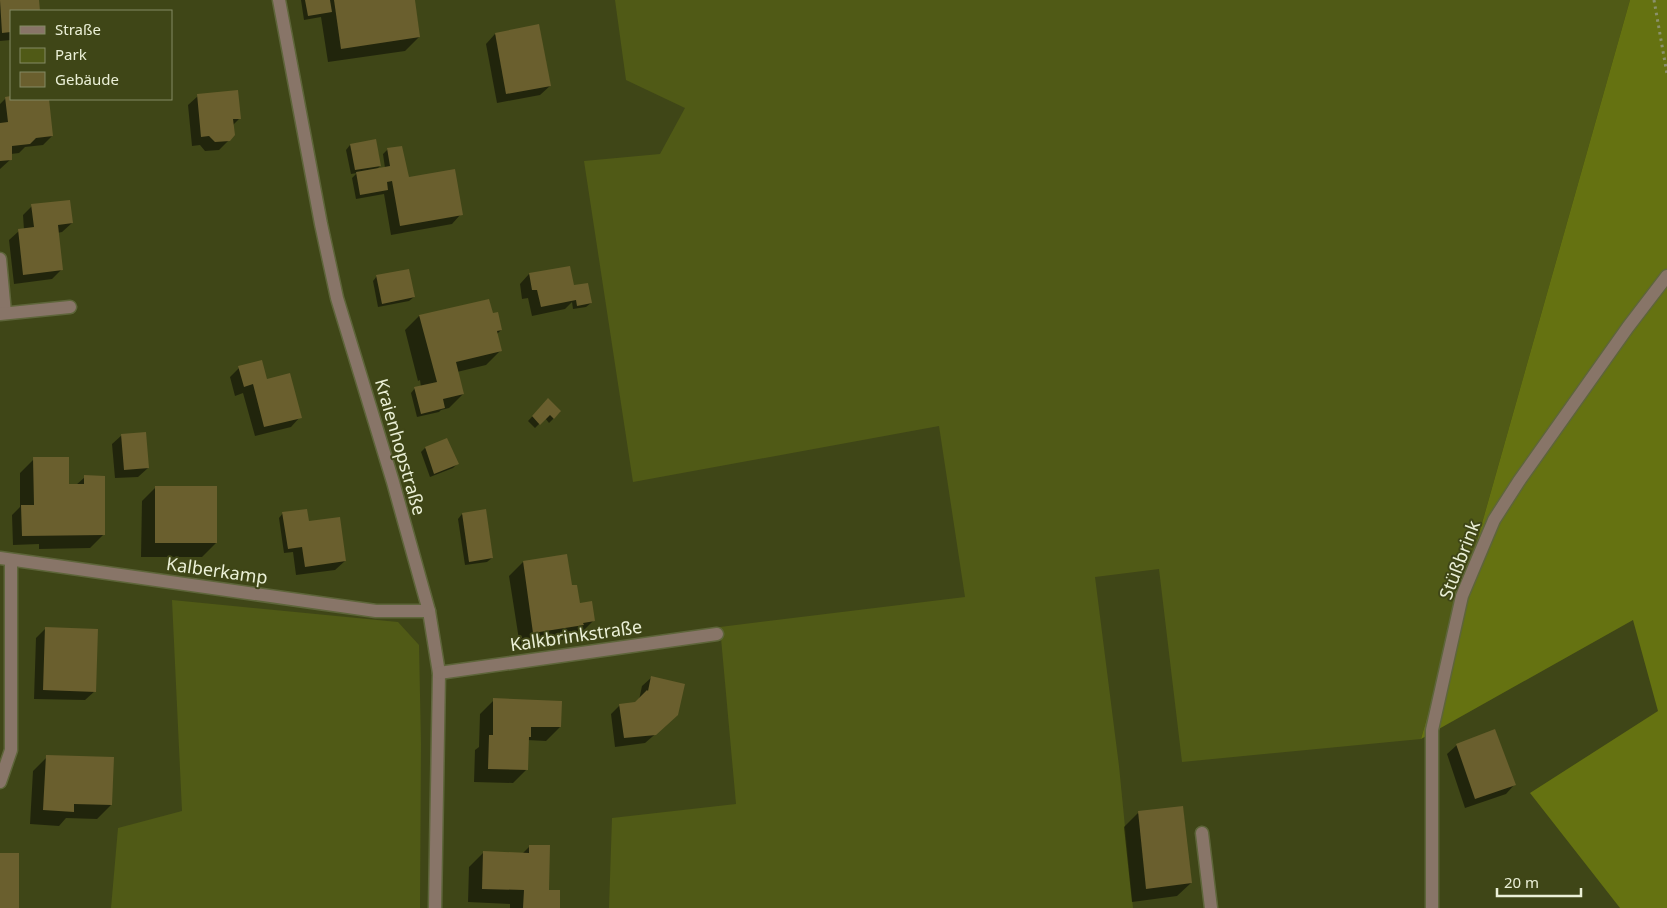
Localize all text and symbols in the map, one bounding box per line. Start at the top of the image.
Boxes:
legend [10,10,172,100]
text: Straße [55,19,101,39]
text: Park [55,44,87,64]
text: Gebäude [55,69,119,89]
street label: Kraienhopstraße [370,376,432,518]
street label: Stüßbrink [1433,516,1485,603]
street label: Kalberkamp [165,551,269,589]
street label: Kalkbrinkstraße [508,614,643,656]
scale bar [1497,866,1581,898]
text: 20 m [1504,872,1539,892]

